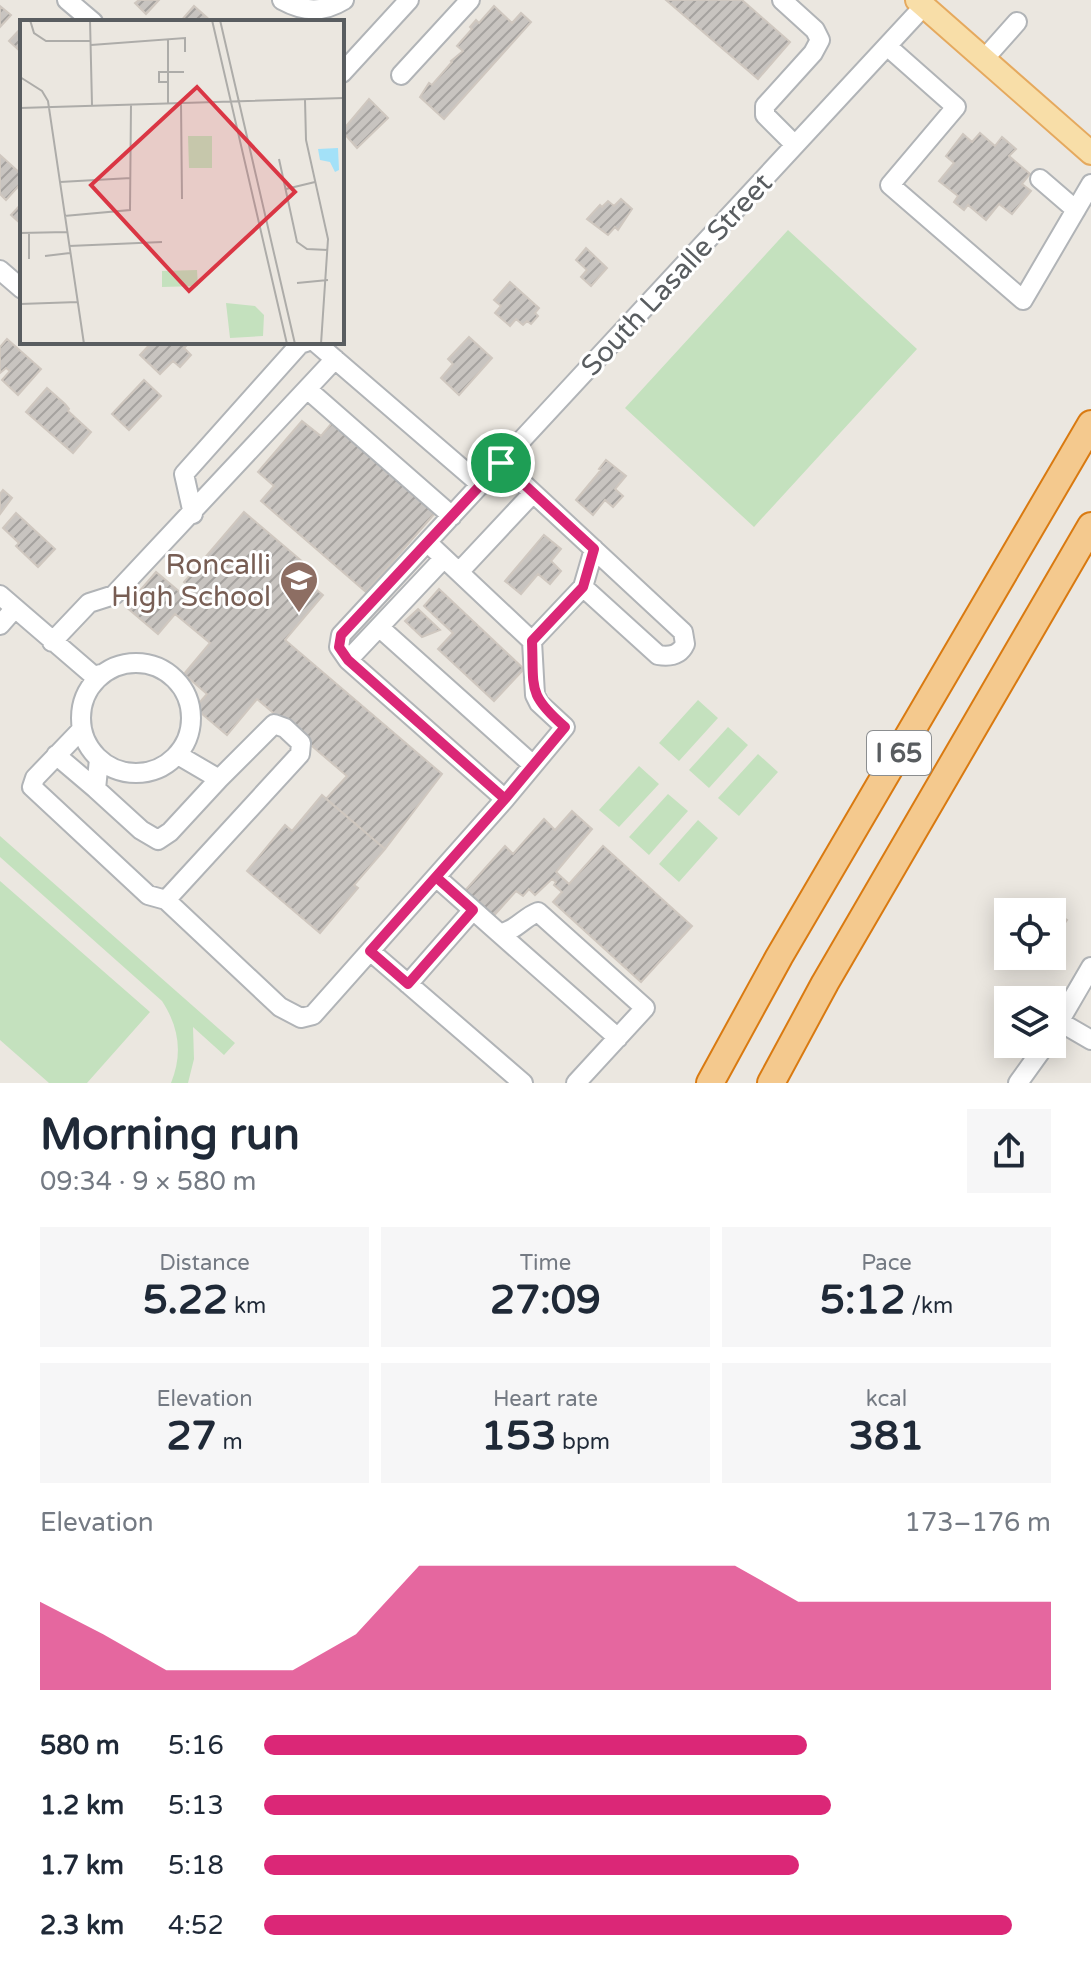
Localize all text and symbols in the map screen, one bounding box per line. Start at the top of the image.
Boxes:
inset map [20,20,344,344]
street label: South Lasalle Street [574,166,780,383]
pin [467,429,535,497]
icon: arrive [479,441,523,485]
place label: Roncalli High School [111,548,271,614]
school or university icon: Roncalli High School [278,559,320,614]
road number: I 65 [867,731,931,775]
map controls [994,898,1066,1058]
button: locate [994,898,1066,970]
button: layers [994,986,1066,1058]
text: Morning run [40,1109,300,1162]
button: share [967,1109,1051,1193]
text: 09:34 · 9 × 580 m [40,1166,256,1197]
text: Distance [159,1250,250,1276]
text: Time [520,1250,571,1276]
text: Pace [861,1250,912,1276]
text: 5.22 [143,1276,228,1324]
text: 27:09 [490,1276,601,1324]
text: 5:12 [820,1276,906,1324]
text: km [228,1293,266,1319]
text: /km [906,1293,953,1319]
text: Elevation [156,1386,253,1412]
text: Heart rate [493,1386,598,1412]
text: kcal [866,1386,907,1412]
text: 27 [166,1412,217,1460]
text: 153 [481,1412,556,1460]
text: 381 [849,1412,924,1460]
text: m [217,1429,243,1455]
text: bpm [556,1429,610,1455]
text: Elevation [40,1507,154,1538]
text: 173–176 m [905,1507,1051,1538]
text: 580 m [40,1730,120,1761]
text: 5:16 [168,1730,224,1761]
text: 1.2 km [40,1790,124,1821]
text: 5:13 [168,1790,224,1821]
text: 1.7 km [40,1850,124,1881]
text: 5:18 [168,1850,224,1881]
text: 2.3 km [40,1910,124,1941]
text: 4:52 [168,1910,224,1941]

